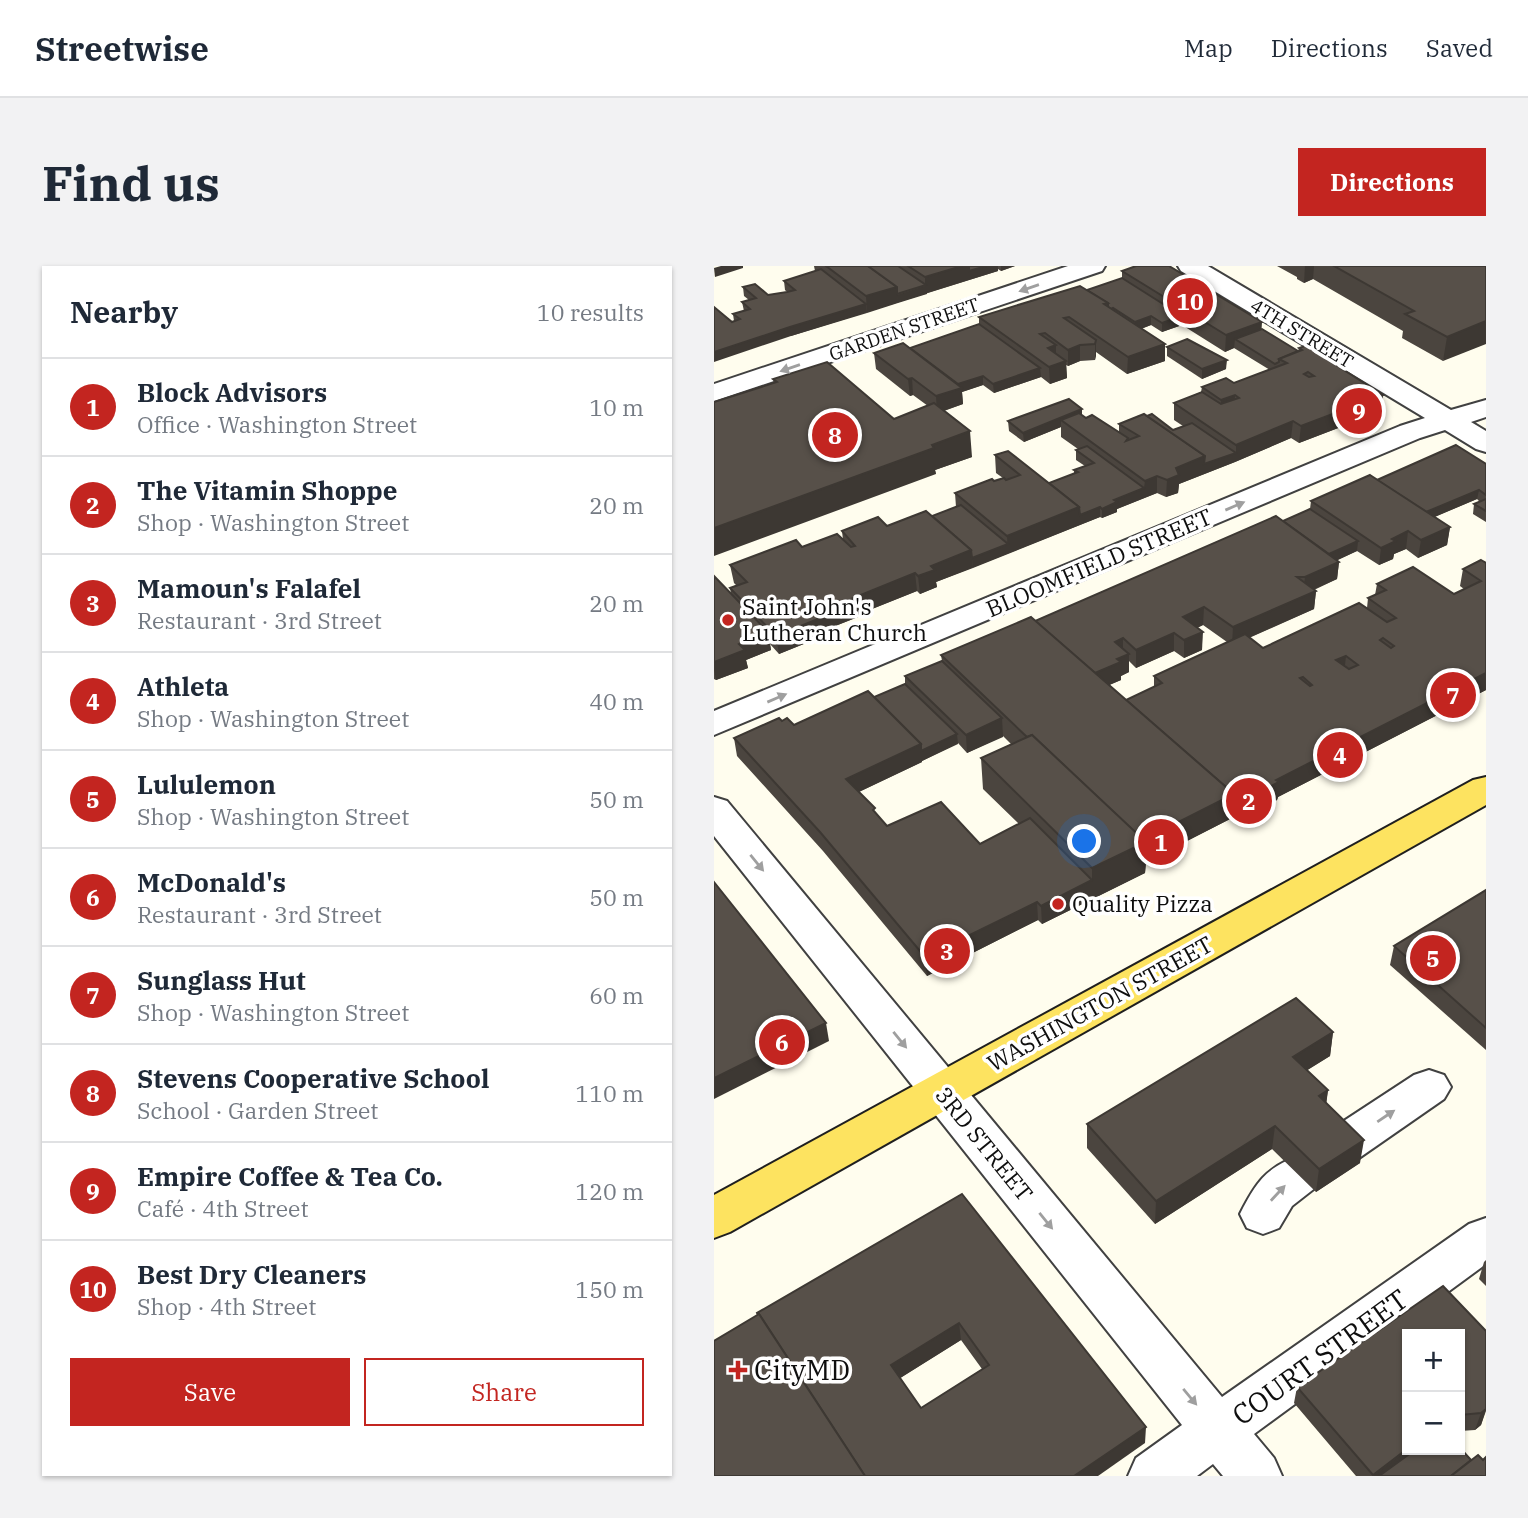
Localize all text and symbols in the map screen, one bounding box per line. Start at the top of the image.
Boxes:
text: Streetwise [35,27,209,70]
text: Map [1184,32,1233,64]
text: Directions [1271,32,1388,64]
text: Saved [1426,32,1493,64]
button: Directions [1298,148,1486,216]
text: Find us [42,151,220,214]
pin: 10 [1167,275,1213,327]
one-way arrow [1018,283,1039,294]
text: Nearby [70,292,178,331]
street label: GARDEN STREET [826,292,982,366]
street label: 4TH STREET [1246,293,1358,373]
text: 10 results [537,297,644,327]
one-way arrow [779,363,800,374]
text: Block Advisors [137,375,327,409]
pin: 9 [1336,385,1382,437]
text: 1 [86,392,100,422]
text: 10 m [589,392,644,422]
text: Office · Washington Street [137,409,417,439]
pin: 8 [812,409,858,461]
text: The Vitamin Shoppe [137,473,398,507]
text: 2 [86,490,100,520]
text: 20 m [589,490,644,520]
one-way arrow [1225,500,1246,511]
street label: BLOOMFIELD STREET [981,501,1216,623]
text: Shop · Washington Street [137,507,409,537]
text: Mamoun's Falafel [137,571,361,605]
text: 3 [86,588,100,618]
text: 20 m [589,588,644,618]
place label: Saint John's Lutheran Church [742,591,927,647]
text: Restaurant · 3rd Street [137,605,382,635]
marker: Saint John's Lutheran Church [720,612,736,628]
text: Athleta [137,669,229,703]
pin: 7 [1430,669,1476,721]
text: 4 [86,686,100,716]
text: 40 m [589,686,644,716]
one-way arrow [767,692,787,704]
text: Shop · Washington Street [137,703,409,733]
pin: 4 [1317,729,1363,781]
text: Lululemon [137,767,276,801]
pin: 2 [1226,775,1272,827]
text: 5 [86,784,100,814]
text: 50 m [589,784,644,814]
text: Shop · Washington Street [137,801,409,831]
pin: 1 [1138,816,1184,868]
your location [1067,824,1101,858]
one-way arrow [749,854,764,871]
text: McDonald's [137,865,286,899]
text: 6 [86,882,100,912]
text: 50 m [589,882,644,912]
place label: Quality Pizza [1072,888,1213,918]
marker: Quality Pizza [1050,896,1066,912]
text: Restaurant · 3rd Street [137,899,382,929]
pin: 3 [924,925,970,977]
street label: WASHINGTON STREET [981,929,1218,1078]
pin: 5 [1410,932,1456,984]
text: Sunglass Hut [137,963,306,997]
text: 7 [86,980,100,1010]
text: 60 m [589,980,644,1010]
text: Shop · Washington Street [137,997,409,1027]
pin: 6 [759,1016,805,1068]
one-way arrow [892,1030,907,1048]
text: Stevens Cooperative School [137,1061,489,1095]
text: 8 [86,1078,100,1108]
text: 110 m [575,1078,644,1108]
street label: 3RD STREET [929,1080,1040,1207]
text: School · Garden Street [137,1095,378,1125]
one-way arrow [1377,1109,1395,1123]
text: Empire Coffee & Tea Co. [137,1159,443,1193]
text: 9 [86,1176,100,1206]
text: 120 m [575,1176,644,1206]
one-way arrow [1270,1184,1287,1201]
text: Café · 4th Street [137,1193,309,1223]
one-way arrow [1038,1212,1053,1229]
text: Best Dry Cleaners [137,1257,366,1291]
text: 10 [79,1274,107,1304]
text: 150 m [575,1274,644,1304]
street label: COURT STREET [1224,1280,1415,1433]
text: Shop · 4th Street [137,1291,316,1321]
map controls [1402,1329,1465,1455]
button: + [1402,1329,1465,1392]
place label: CityMD [754,1351,850,1388]
button: Save [70,1358,350,1426]
button: Share [364,1358,644,1426]
marker: CityMD [728,1360,748,1380]
one-way arrow [1182,1388,1198,1406]
button: − [1402,1392,1465,1455]

